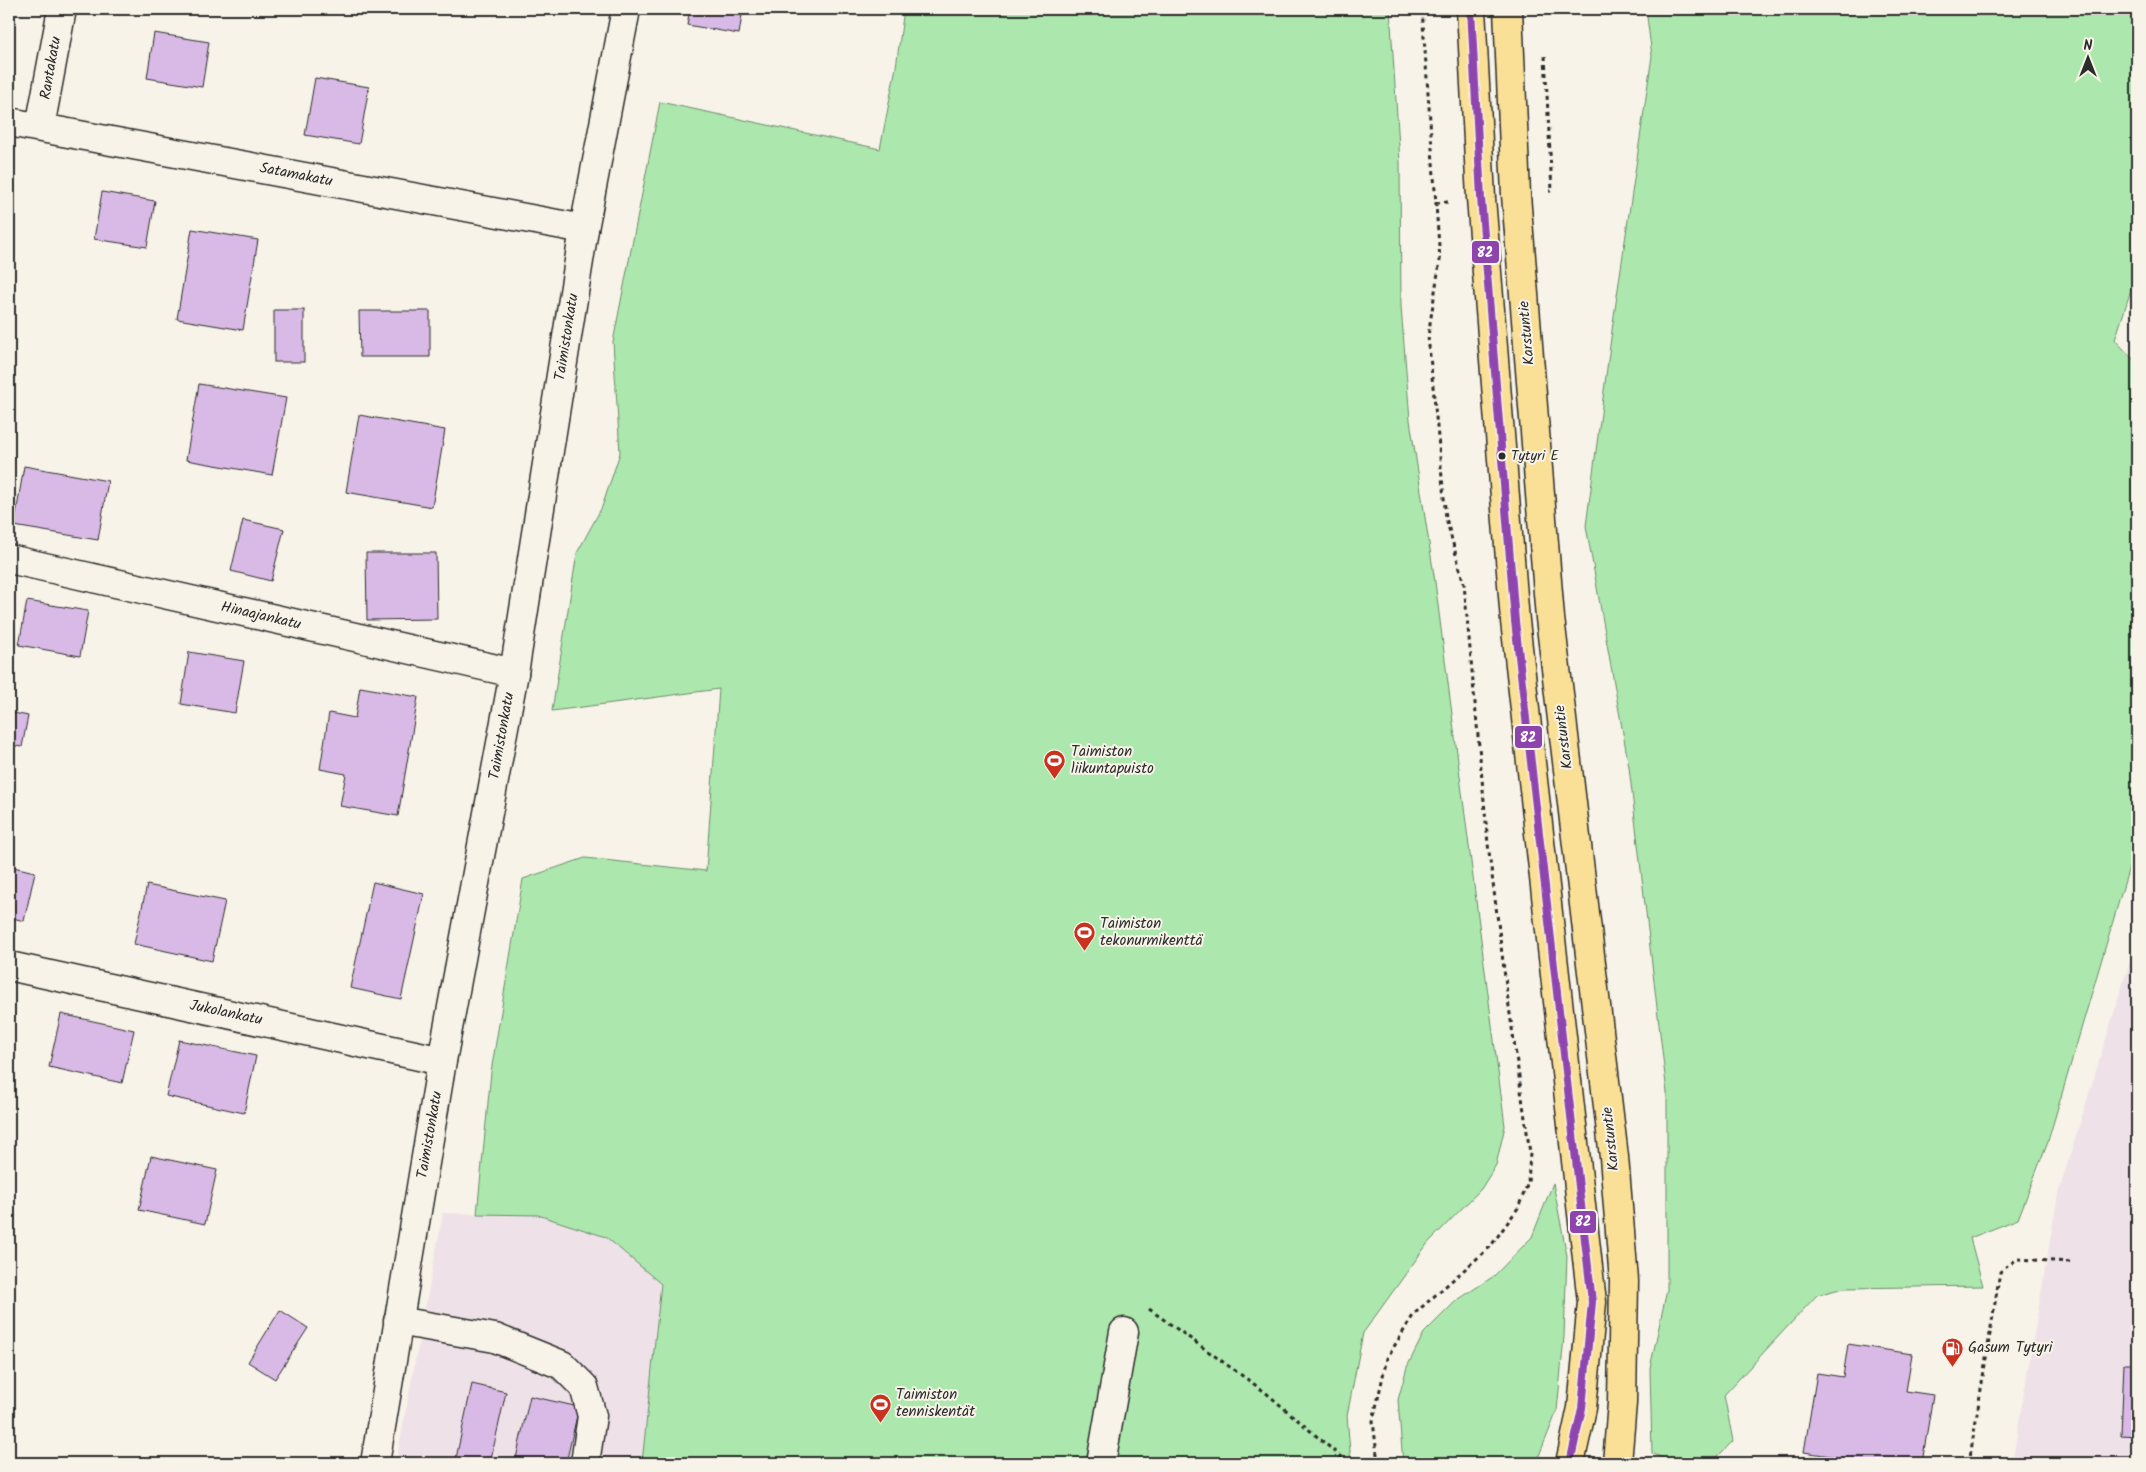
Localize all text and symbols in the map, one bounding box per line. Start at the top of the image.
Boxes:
north arrow [2064,32,2114,82]
street label: Rantakatu [34,35,68,101]
text: N [2084,35,2093,57]
street label: Satamakatu [257,156,335,194]
line badge: 82 [1471,240,1500,264]
text: 82 [1477,242,1493,264]
street label: Taimistonkatu [548,292,586,382]
street label: Karstuntie [1512,300,1542,366]
place label: Tytyri E [1511,445,1560,467]
marker: Tytyri E [1497,451,1507,461]
street label: Hinaajankatu [219,595,303,637]
street label: Taimistonkatu [483,690,521,782]
street label: Karstuntie [1548,703,1580,770]
line badge: 82 [1514,725,1543,749]
text: 82 [1520,727,1536,749]
place label: Taimiston liikuntapuisto [1071,740,1154,781]
sports icon: Taimiston liikuntapuisto [1043,749,1067,780]
place label: Taimiston tekonurmikenttä [1100,912,1203,953]
sports icon: Taimiston tekonurmikenttä [1072,921,1096,952]
street label: Jukolankatu [187,994,265,1032]
street label: Taimistonkatu [411,1089,449,1181]
street label: Karstuntie [1596,1105,1626,1172]
line badge: 82 [1569,1210,1597,1234]
text: 82 [1575,1211,1591,1233]
fuel station icon: Gasum Tytyri [1940,1336,1964,1367]
place label: Gasum Tytyri [1968,1336,2054,1360]
place label: Taimiston tenniskentät [896,1383,975,1424]
sports icon: Taimiston tenniskentät [868,1392,892,1423]

